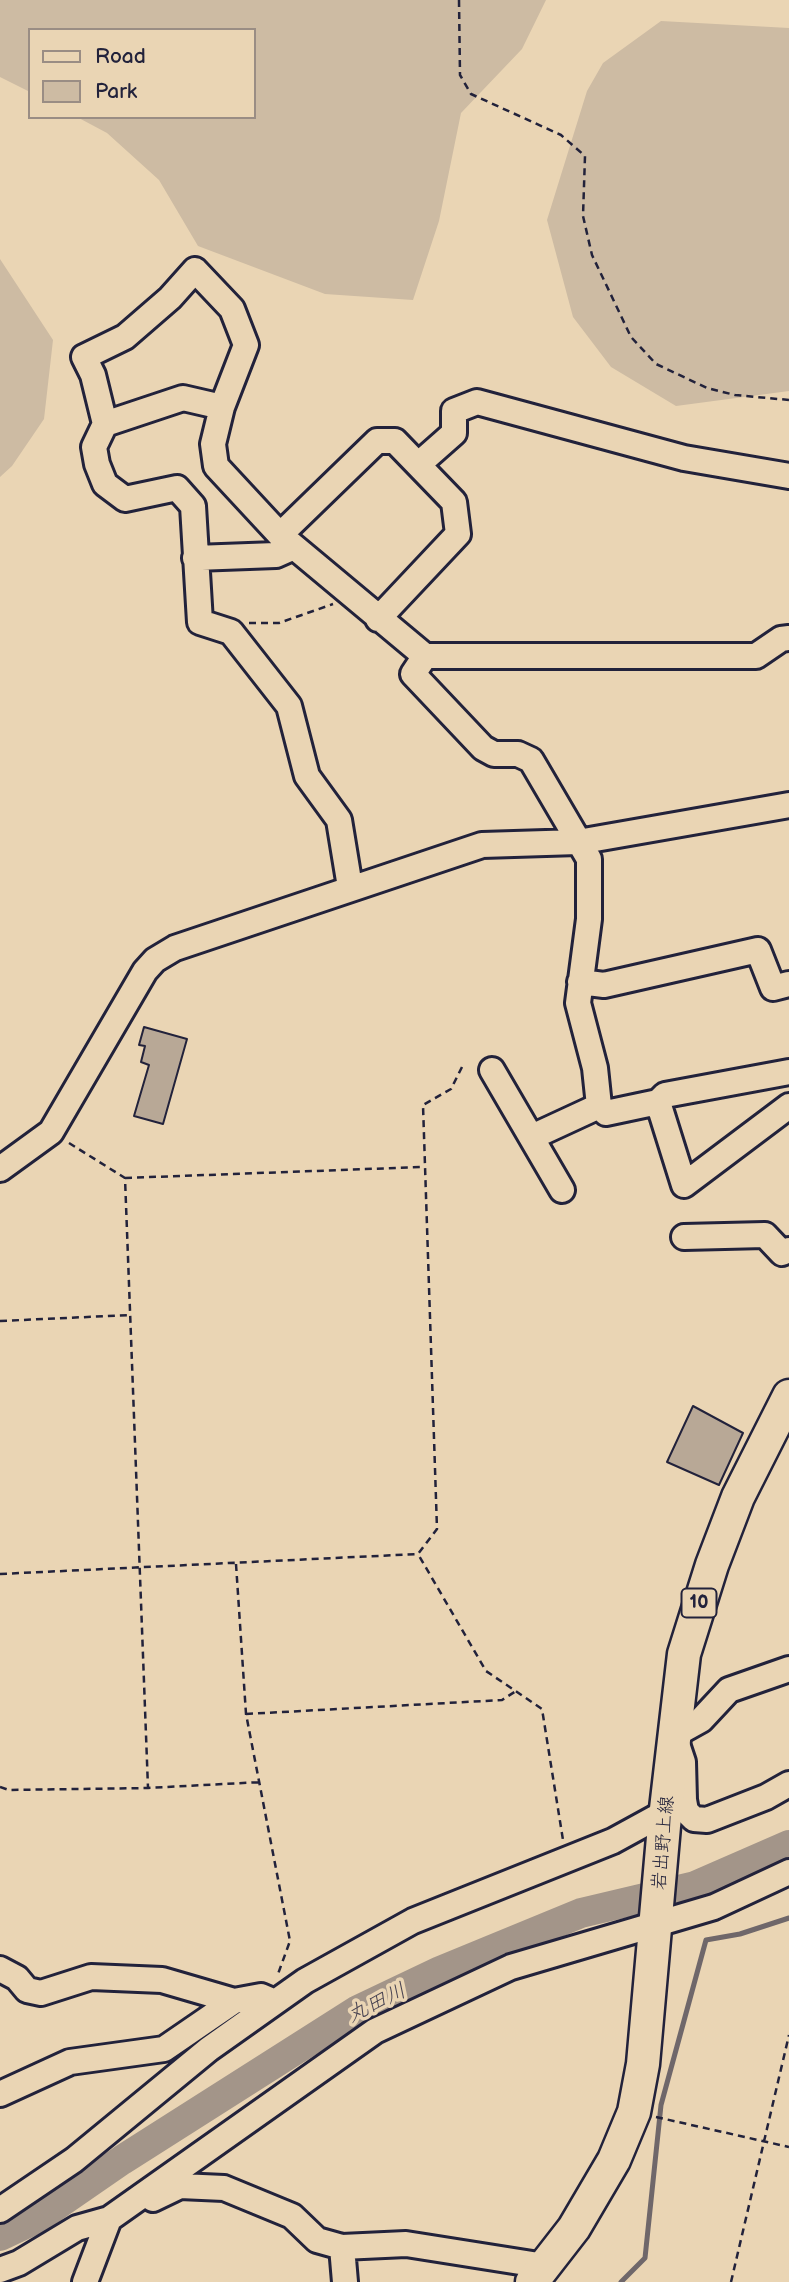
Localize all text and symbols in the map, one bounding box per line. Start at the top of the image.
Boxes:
legend [28,28,256,119]
text: Road [95,44,146,69]
text: Park [95,79,137,104]
road number: 10 [682,1588,716,1618]
street label: 岩出野上線 [649,1795,679,1891]
water label: 丸田川 [343,1979,411,2029]

